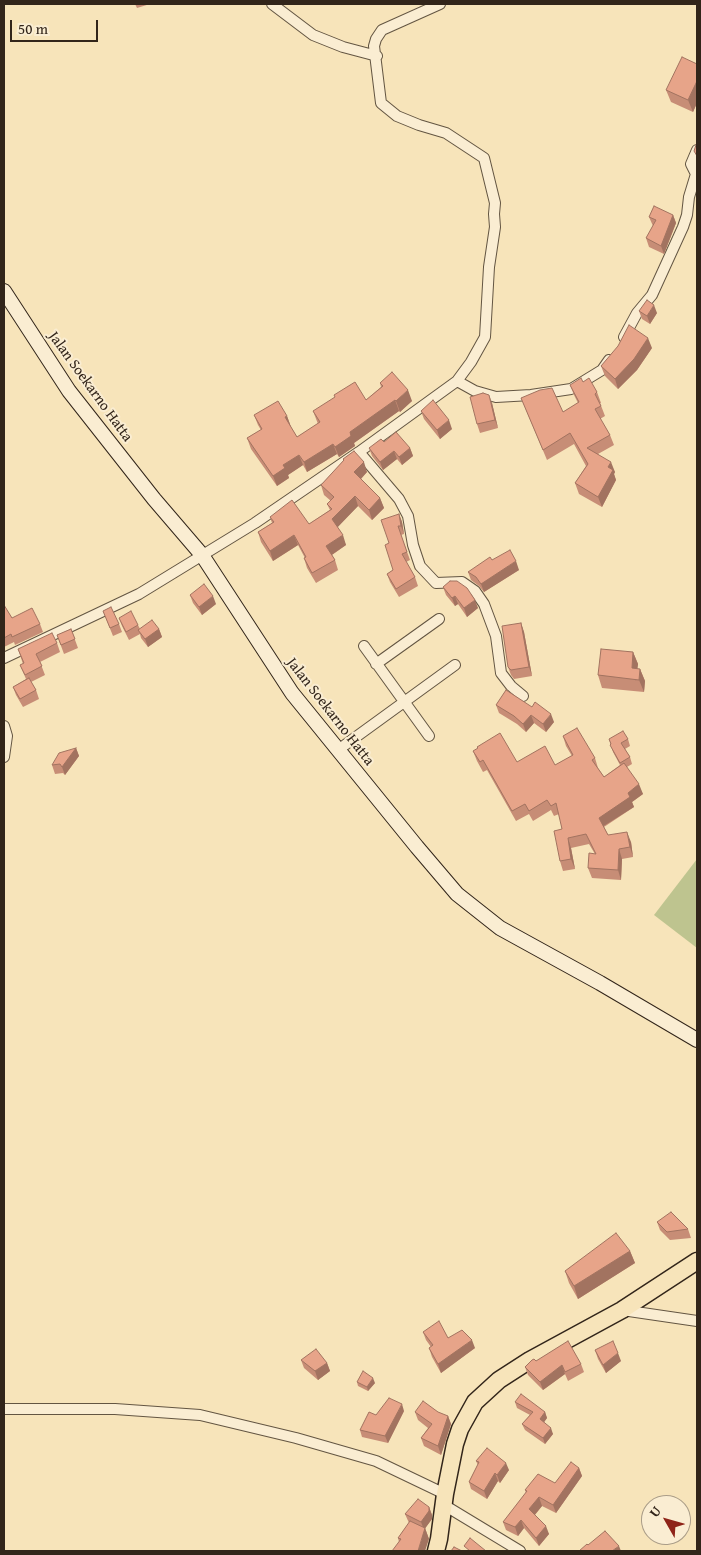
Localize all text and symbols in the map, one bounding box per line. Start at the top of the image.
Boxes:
scale bar [12,10,100,42]
text: 50 m [18,18,48,39]
street label: Jalan Soekarno Hatta [44,328,136,446]
street label: Jalan Soekarno Hatta [282,655,378,769]
north arrow [641,1495,691,1545]
text: U [644,1502,666,1521]

